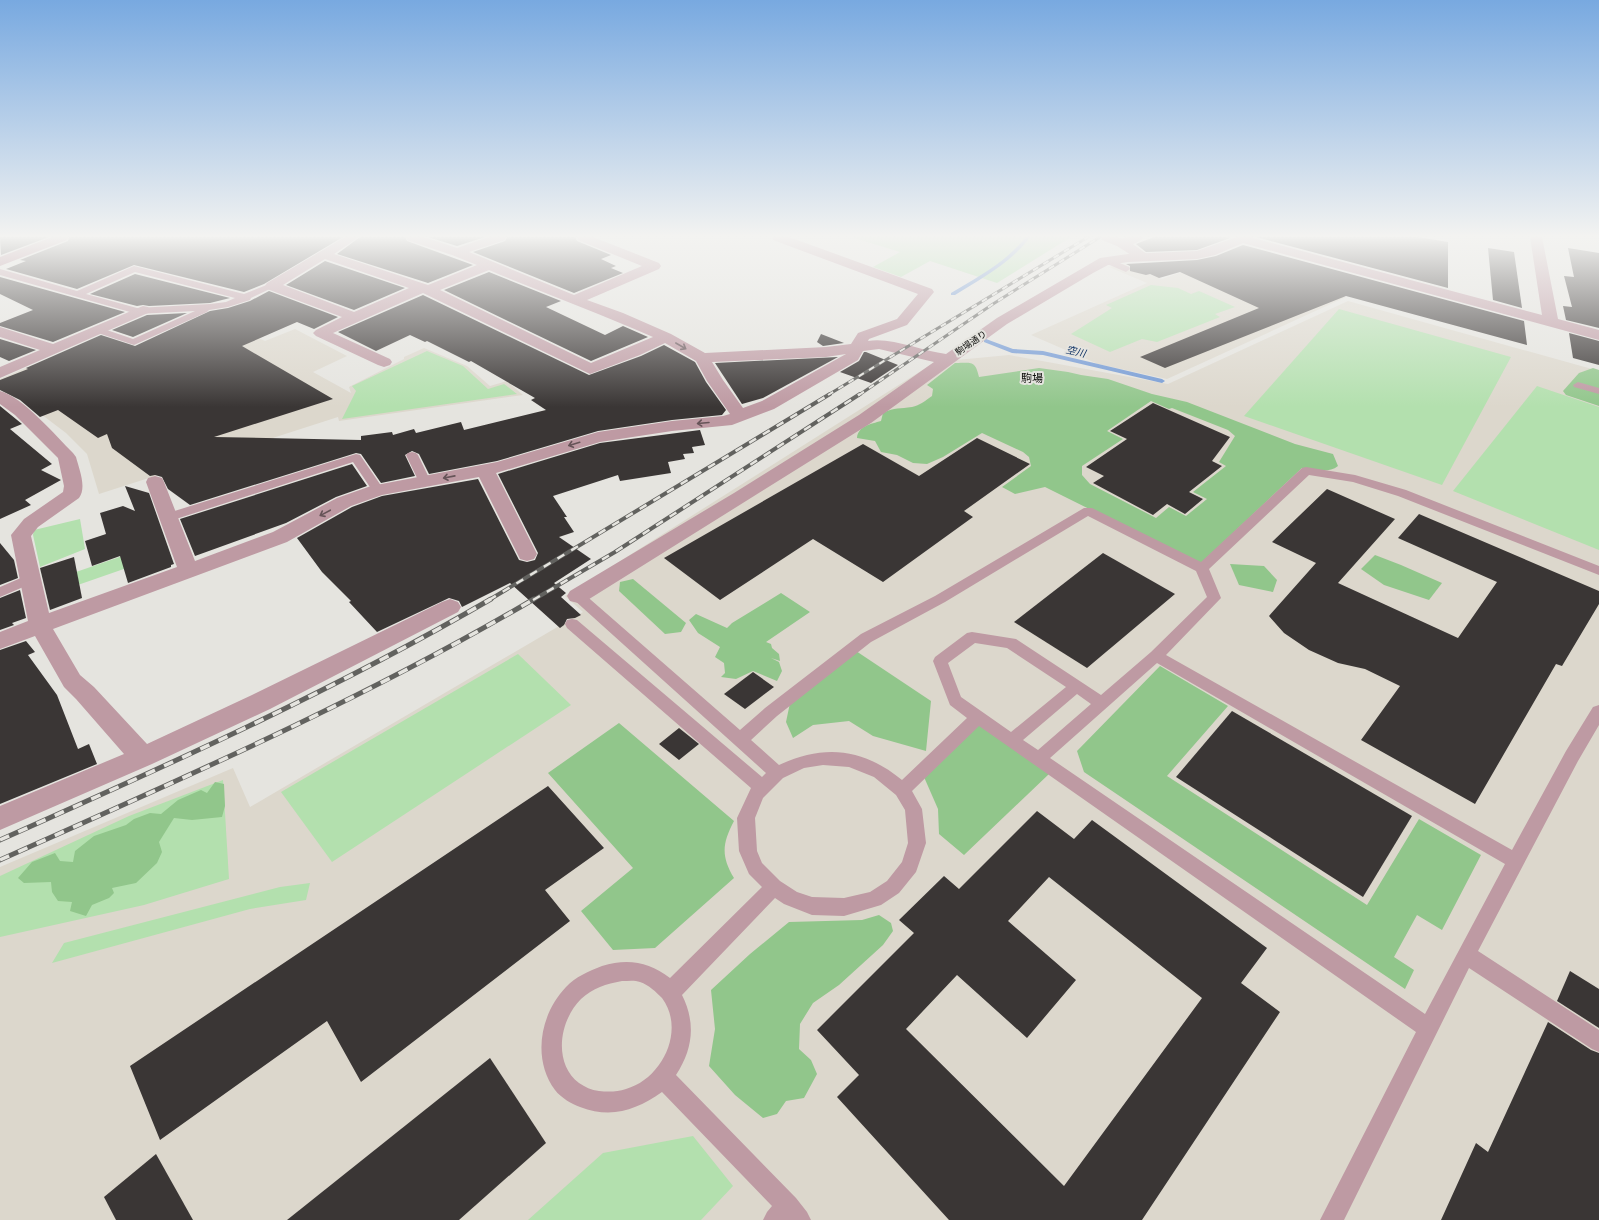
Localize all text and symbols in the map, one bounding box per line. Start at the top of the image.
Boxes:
street label: 駒場通り [953,328,989,357]
one-way arrow [675,342,687,350]
water label: 空川 [1065,343,1088,360]
district label: 駒場 [1021,371,1043,385]
one-way arrow [696,420,709,427]
one-way arrow [568,441,581,448]
one-way arrow [443,473,456,481]
one-way arrow [319,510,331,517]

